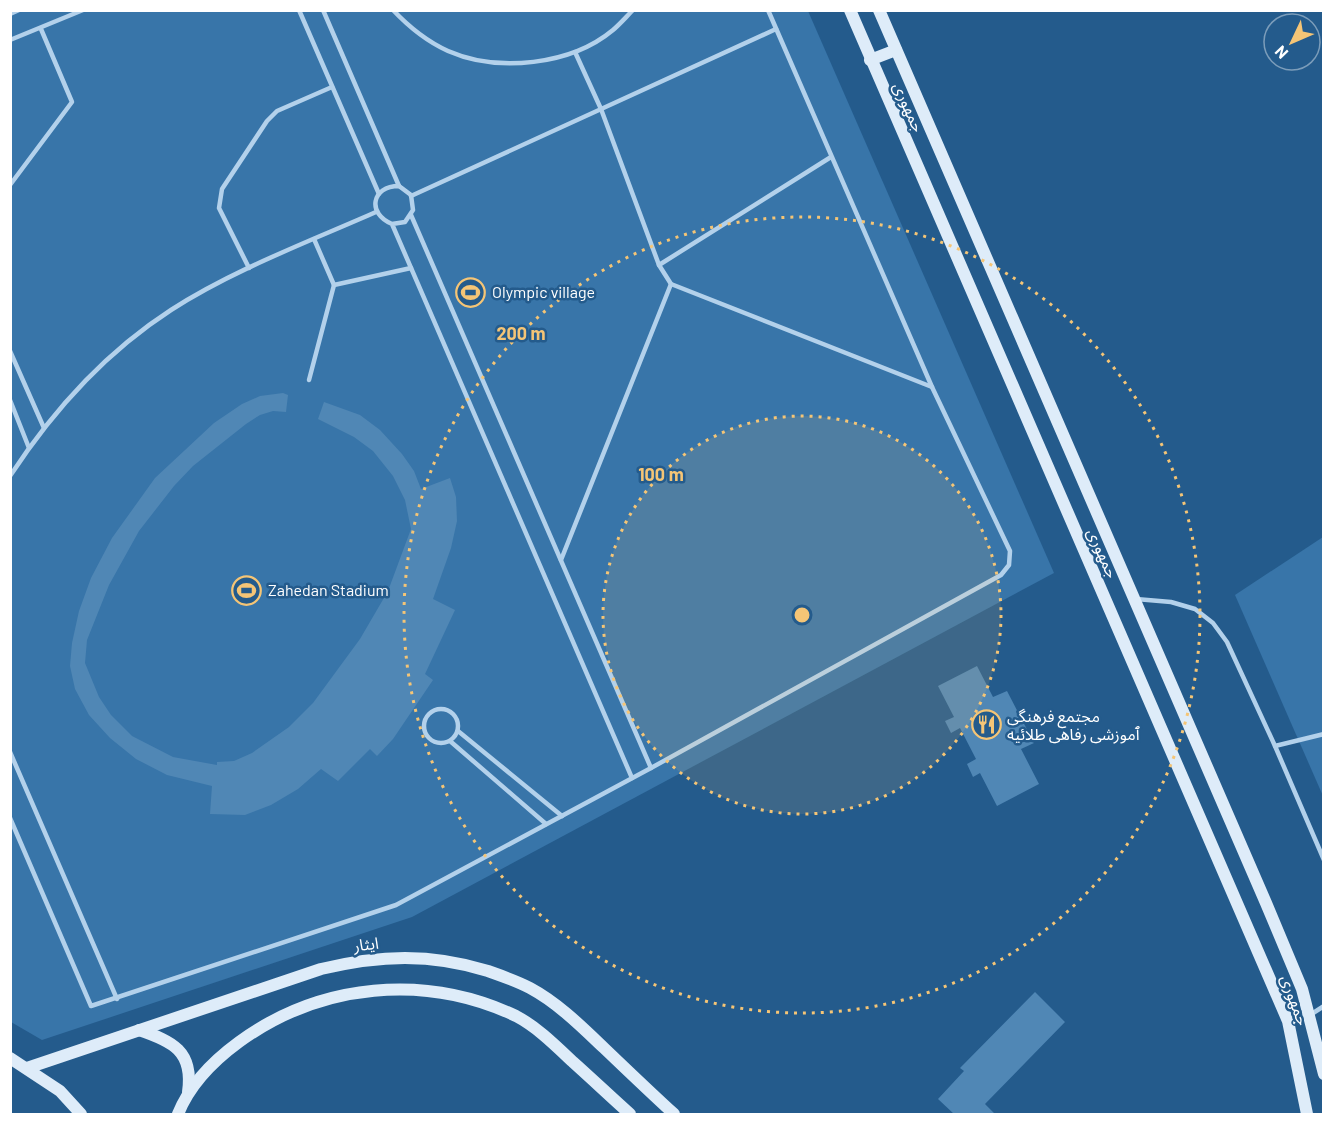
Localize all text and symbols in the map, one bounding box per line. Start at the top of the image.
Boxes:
north arrow [1262,12,1322,72]
text: N [1270,42,1291,63]
street label: جمهوری [889,79,929,135]
sports icon: Olympic village [455,276,487,308]
place label: Olympic village [492,282,595,301]
text: 200 m [496,322,546,344]
text: 100 m [638,463,684,485]
street label: جمهوری [1083,525,1123,581]
sports icon: Zahedan Stadium [231,574,263,606]
place label: Zahedan Stadium [268,580,389,599]
centre of rings [792,605,812,625]
place label: مجتمع فرهنگی ٱموزشی رفاهی طلائیه [1007,706,1141,744]
restaurant icon: مجتمع فرهنگی ٱموزشی رفاهی طلائیه [970,709,1002,741]
street label: ایثار [351,933,380,956]
street label: جمهوری [1277,972,1313,1028]

